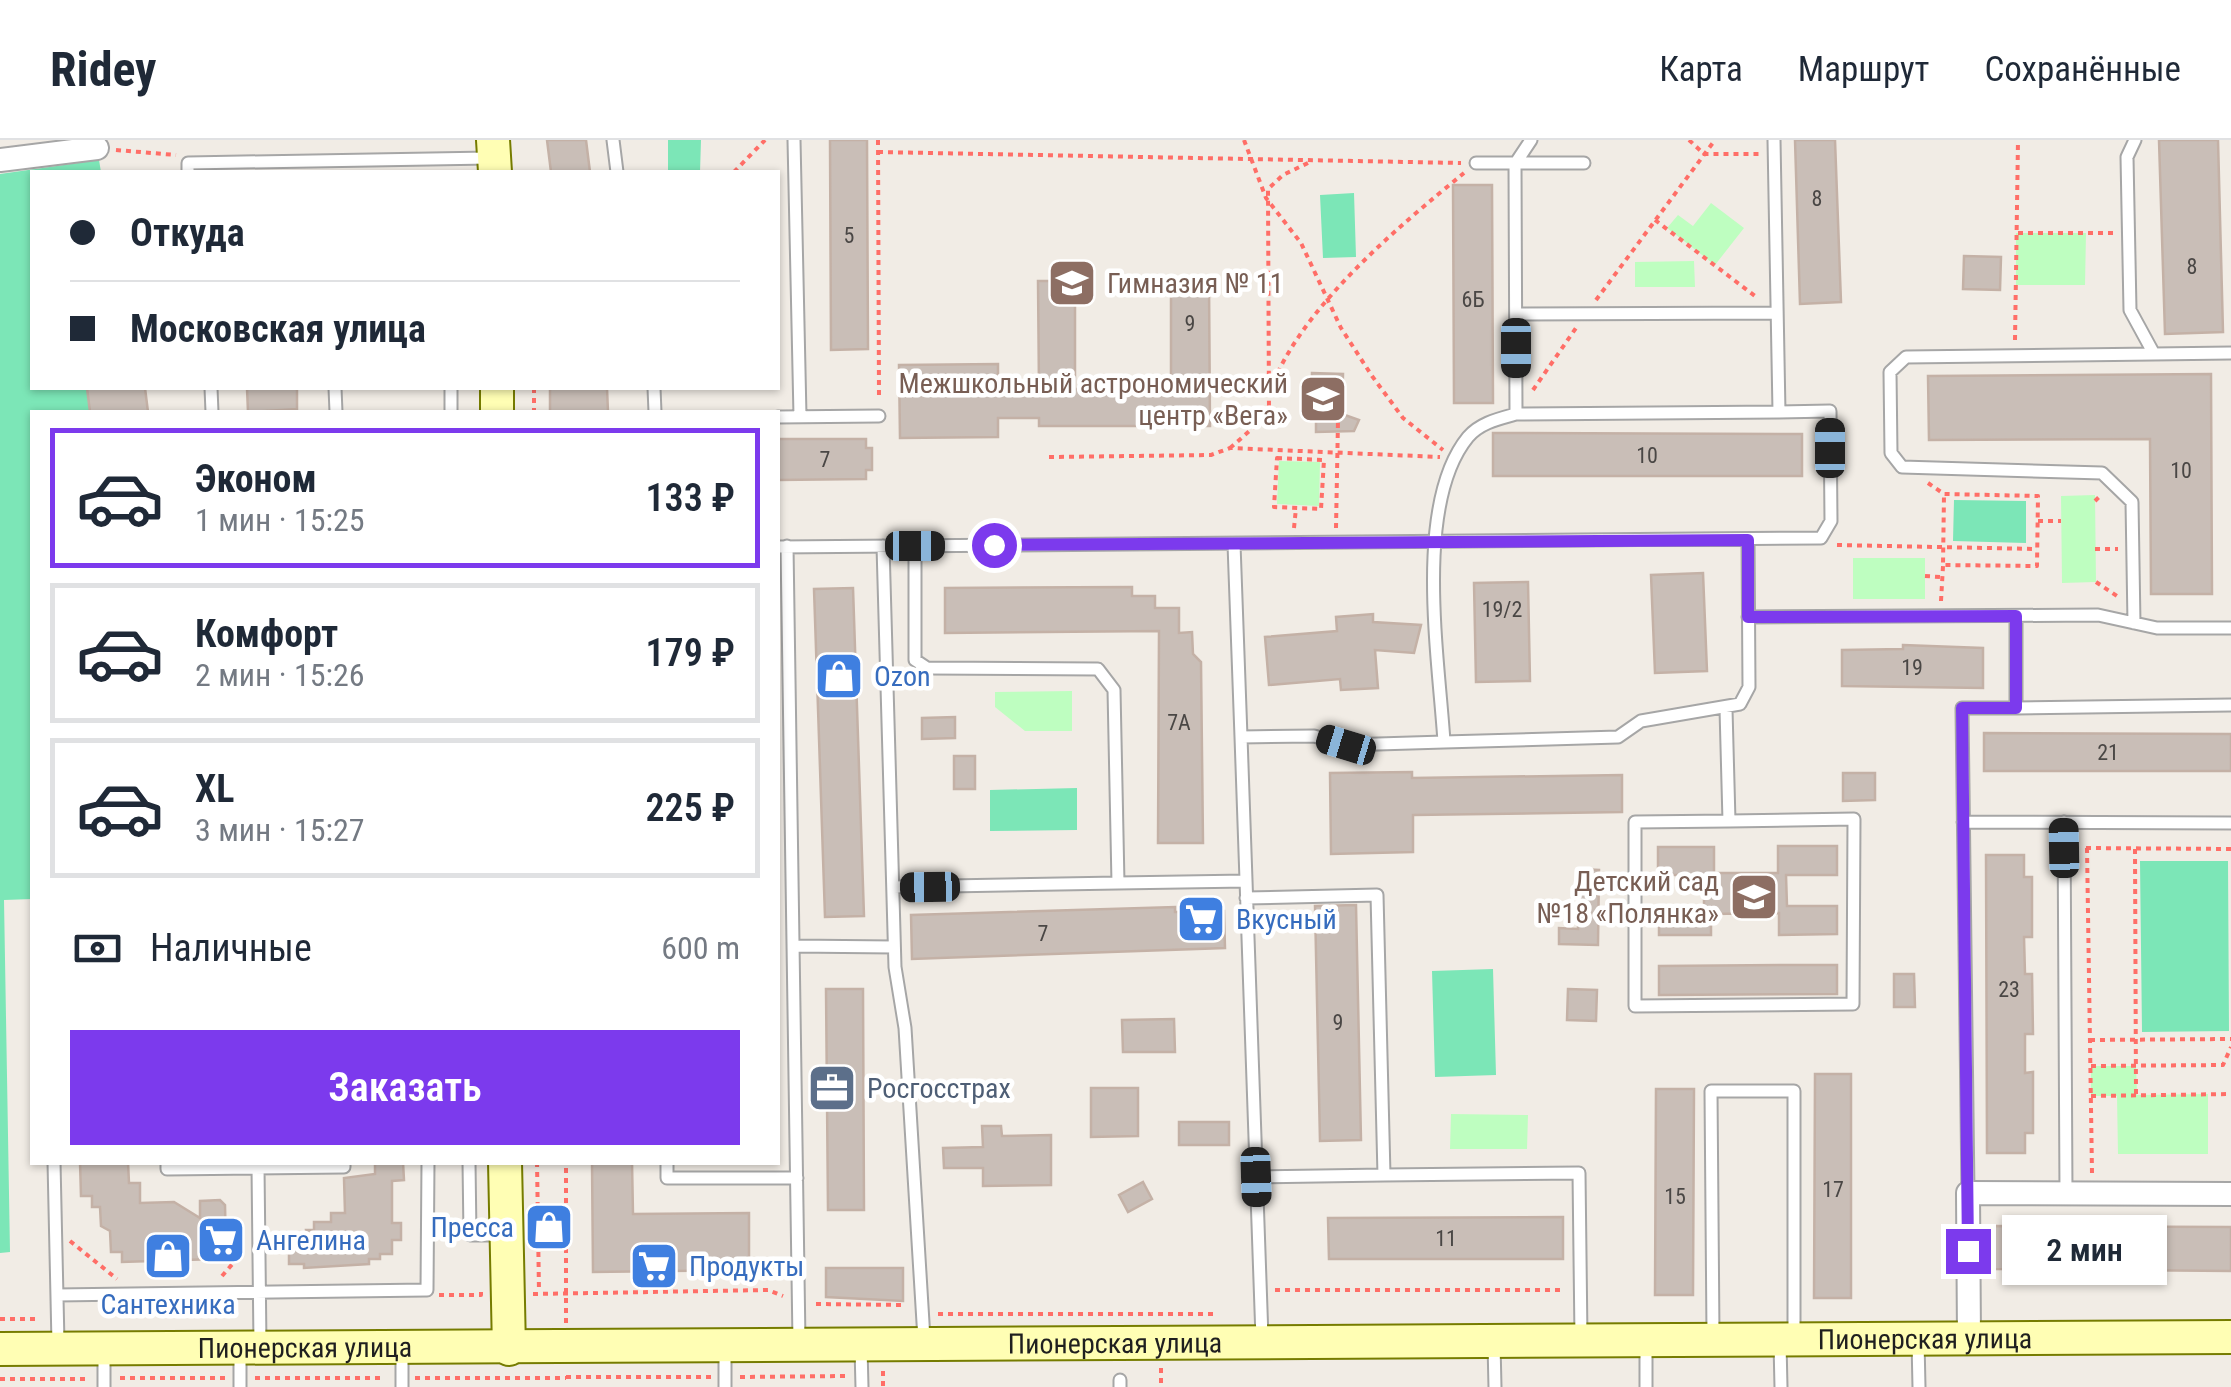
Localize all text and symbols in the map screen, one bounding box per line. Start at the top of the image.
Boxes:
text: Ridey [50,41,156,98]
text: Карта [1659,49,1743,90]
text: Маршрут [1798,49,1930,90]
text: Сохранённые [1985,49,2181,90]
house number: 8 [1812,186,1822,211]
text: Откуда [130,211,245,255]
house number: 5 [844,223,854,248]
house number: 8 [2187,254,2197,279]
school or university icon: Гимназия № 11 [1046,257,1098,309]
place label: Гимназия № 11 [1107,267,1283,300]
house number: 6Б [1462,287,1484,312]
text: Московская улица [130,307,426,351]
house number: 9 [1185,311,1195,336]
car [1501,318,1531,378]
place label: Межшкольный астрономический центр «Вега» [899,367,1288,432]
school or university icon: Межшкольный астрономический центр «Вега» [1297,373,1349,425]
car [1815,418,1845,478]
house number: 10 [1636,443,1658,468]
house number: 7 [820,447,830,472]
icon: car [75,453,165,543]
text: Эконом [195,457,317,501]
house number: 10 [2170,458,2192,483]
text: 133 ₽ [645,476,735,520]
text: 1 мин · 15:25 [195,501,365,539]
route start [972,523,1017,568]
car [885,531,945,561]
house number: 19/2 [1482,597,1522,622]
icon: car [75,608,165,698]
text: Комфорт [195,612,338,656]
text: 179 ₽ [645,631,735,675]
shop icon: Ozon [813,650,865,702]
house number: 19 [1901,655,1923,680]
text: 2 мин · 15:26 [195,656,365,694]
place label: Ozon [874,660,931,693]
house number: 7А [1167,710,1191,735]
car [1313,722,1379,768]
house number: 21 [2097,740,2119,765]
icon: car [75,763,165,853]
text: XL [195,767,234,811]
text: 225 ₽ [645,786,735,830]
text: 3 мин · 15:27 [195,811,365,849]
car [2048,818,2080,878]
place label: Детский сад №18 «Полянка» [1537,865,1719,930]
car [900,871,960,903]
school or university icon: Детский сад №18 «Полянка» [1728,871,1780,923]
supermarket icon: Вкусный [1175,893,1227,945]
place label: Вкусный [1236,903,1337,936]
icon: cash [70,921,125,976]
house number: 7 [1038,921,1048,946]
text: Наличные [150,926,312,970]
text: 600 m [661,929,740,967]
house number: 23 [1998,977,2020,1002]
house number: 9 [1333,1010,1343,1035]
button: Заказать [70,1030,740,1145]
office icon: Росгосстрах [806,1062,858,1114]
place label: Росгосстрах [867,1072,1011,1105]
car [1240,1146,1272,1208]
house number: 17 [1822,1177,1844,1202]
house number: 15 [1664,1184,1686,1209]
shop icon: Пресса [523,1201,575,1253]
place label: Пресса [430,1211,514,1244]
supermarket icon: Ангелина [195,1214,247,1266]
callout: 2 мин [2003,1216,2168,1286]
place label: Ангелина [256,1224,366,1257]
house number: 11 [1435,1226,1457,1251]
route end [1946,1229,1991,1274]
shop icon: Сантехника [142,1230,194,1282]
text: 2 мин [2046,1231,2123,1269]
supermarket icon: Продукты [628,1240,680,1292]
place label: Продукты [689,1250,804,1283]
place label: Сантехника [100,1288,236,1321]
street label: Пионерская улица [1818,1322,2032,1356]
street label: Пионерская улица [1008,1326,1222,1360]
street label: Пионерская улица [198,1330,412,1364]

